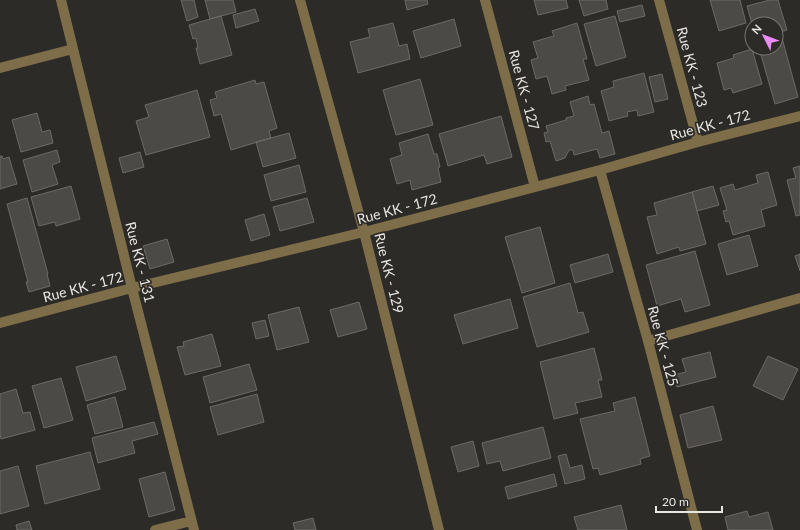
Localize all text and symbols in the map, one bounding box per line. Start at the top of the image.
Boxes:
north arrow [744,16,784,56]
text: N [749,21,764,36]
street label: Rue KK - 123 [674,25,711,109]
street label: Rue KK - 127 [506,48,543,132]
street label: Rue KK - 172 [668,106,752,143]
street label: Rue KK - 172 [355,190,439,227]
street label: Rue KK - 131 [122,220,159,304]
street label: Rue KK - 129 [371,231,408,315]
street label: Rue KK - 172 [41,268,125,305]
street label: Rue KK - 125 [645,304,682,388]
scale bar [656,488,722,514]
text: 20 m [662,494,689,509]

